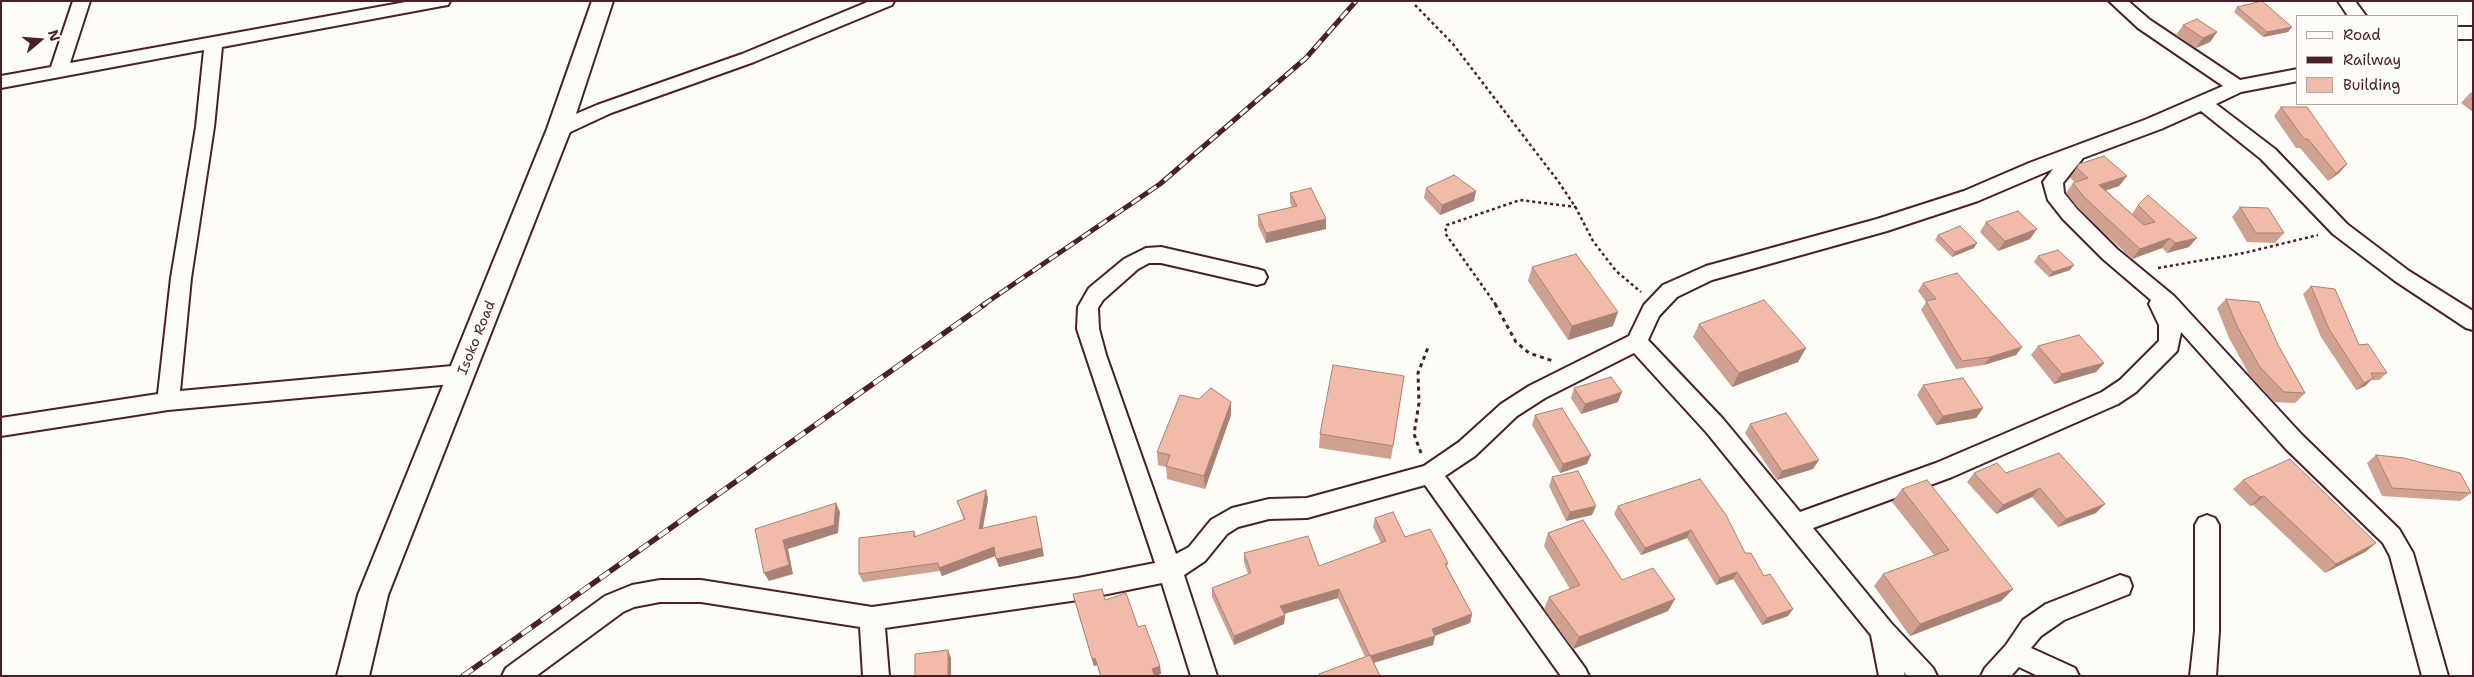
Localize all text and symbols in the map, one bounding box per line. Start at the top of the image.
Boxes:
north arrow [15,15,65,65]
legend [2296,15,2459,105]
text: Road [2343,25,2381,45]
text: N [44,27,65,43]
text: Railway [2343,50,2401,70]
text: Building [2343,75,2400,95]
street label: Isoko Road [455,299,499,377]

